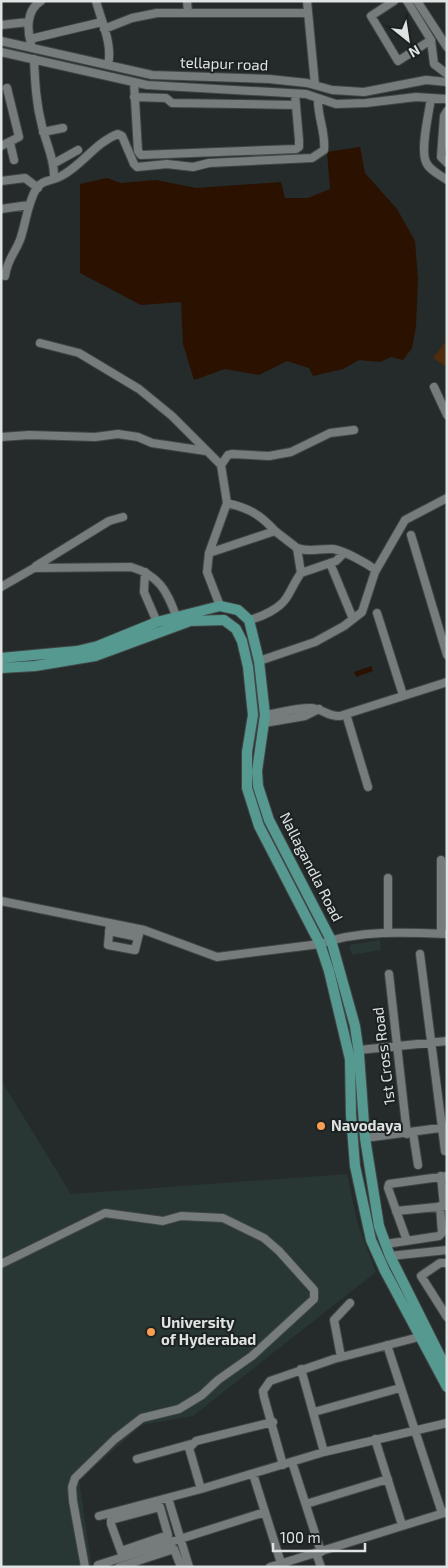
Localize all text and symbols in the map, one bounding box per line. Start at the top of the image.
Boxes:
north arrow [383,15,433,65]
text: N [406,42,423,62]
street label: tellapur road [180,52,269,74]
street label: Nallagandla Road [277,809,347,924]
street label: 1st Cross Road [368,1006,398,1106]
place label: Navodaya [331,1116,402,1135]
marker: Navodaya [315,1120,327,1132]
place label: University of Hyderabad [161,1313,256,1349]
marker: University of Hyderabad [145,1326,157,1338]
scale bar [273,1520,366,1552]
text: 100 m [280,1528,321,1546]

